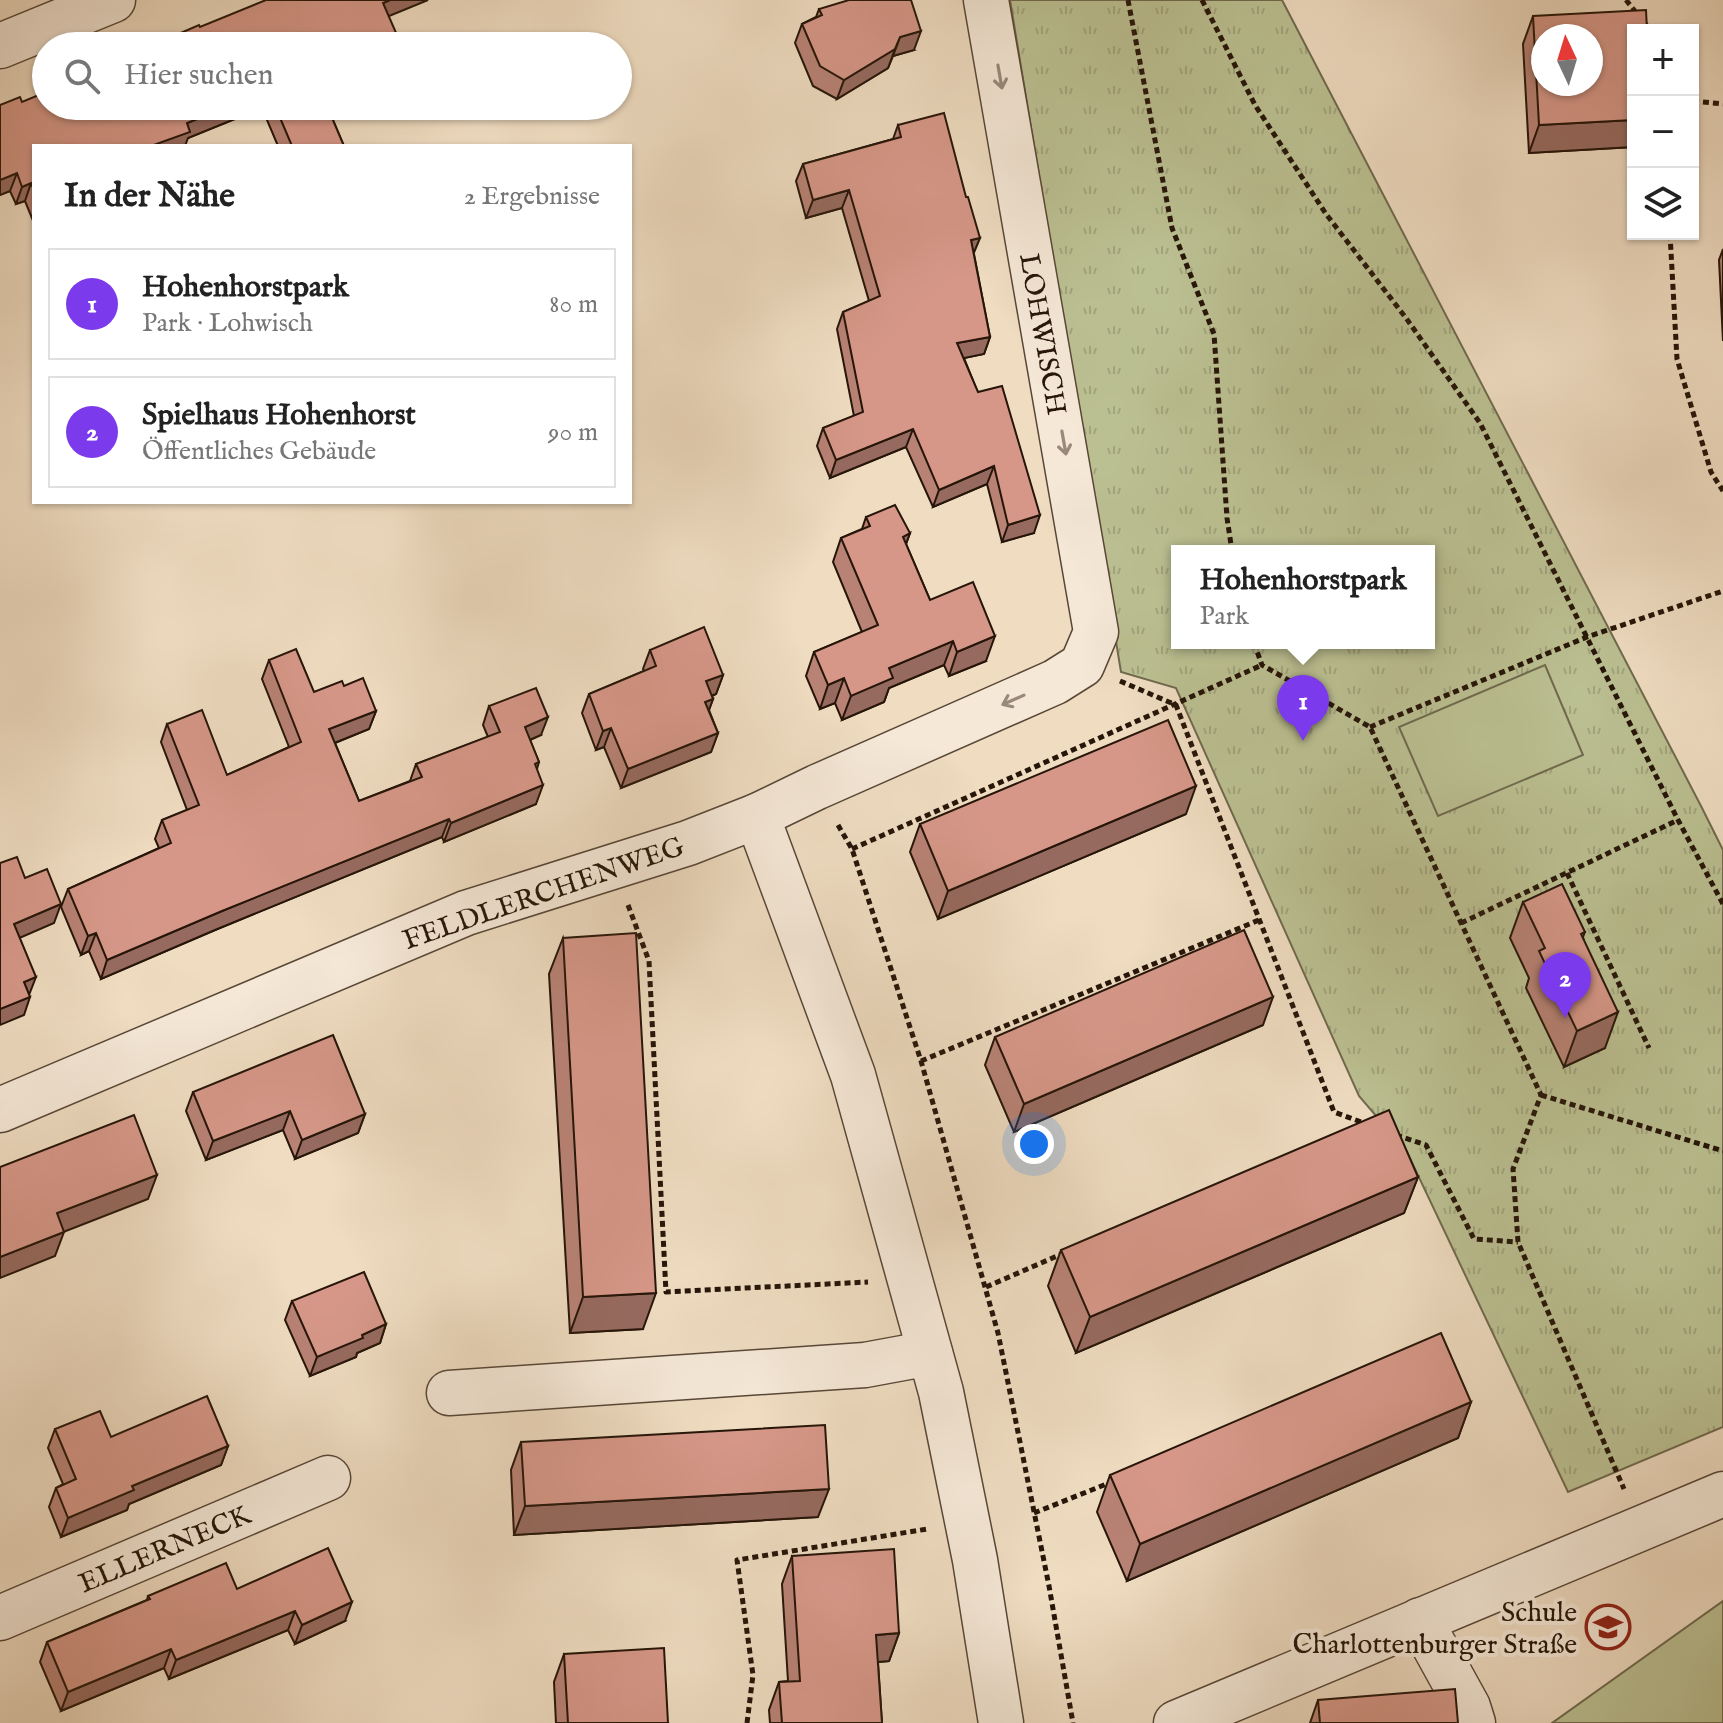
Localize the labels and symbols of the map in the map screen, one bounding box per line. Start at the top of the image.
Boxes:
north arrow [1531,24,1603,96]
one-way arrow [993,64,1008,89]
street label: LOHWISCH [1010,251,1073,418]
one-way arrow [1057,430,1072,456]
pin: 1 [1277,675,1329,741]
one-way arrow [1001,694,1026,709]
street label: FELDLERCHENWEG [399,830,690,959]
pin: 2 [1539,952,1591,1018]
your location [1014,1124,1054,1164]
street label: ELLERNECK [74,1498,257,1602]
place label: Schule Charlottenburger Straße [1292,1596,1577,1663]
school or university icon: Schule Charlottenburger Straße [1584,1603,1632,1651]

